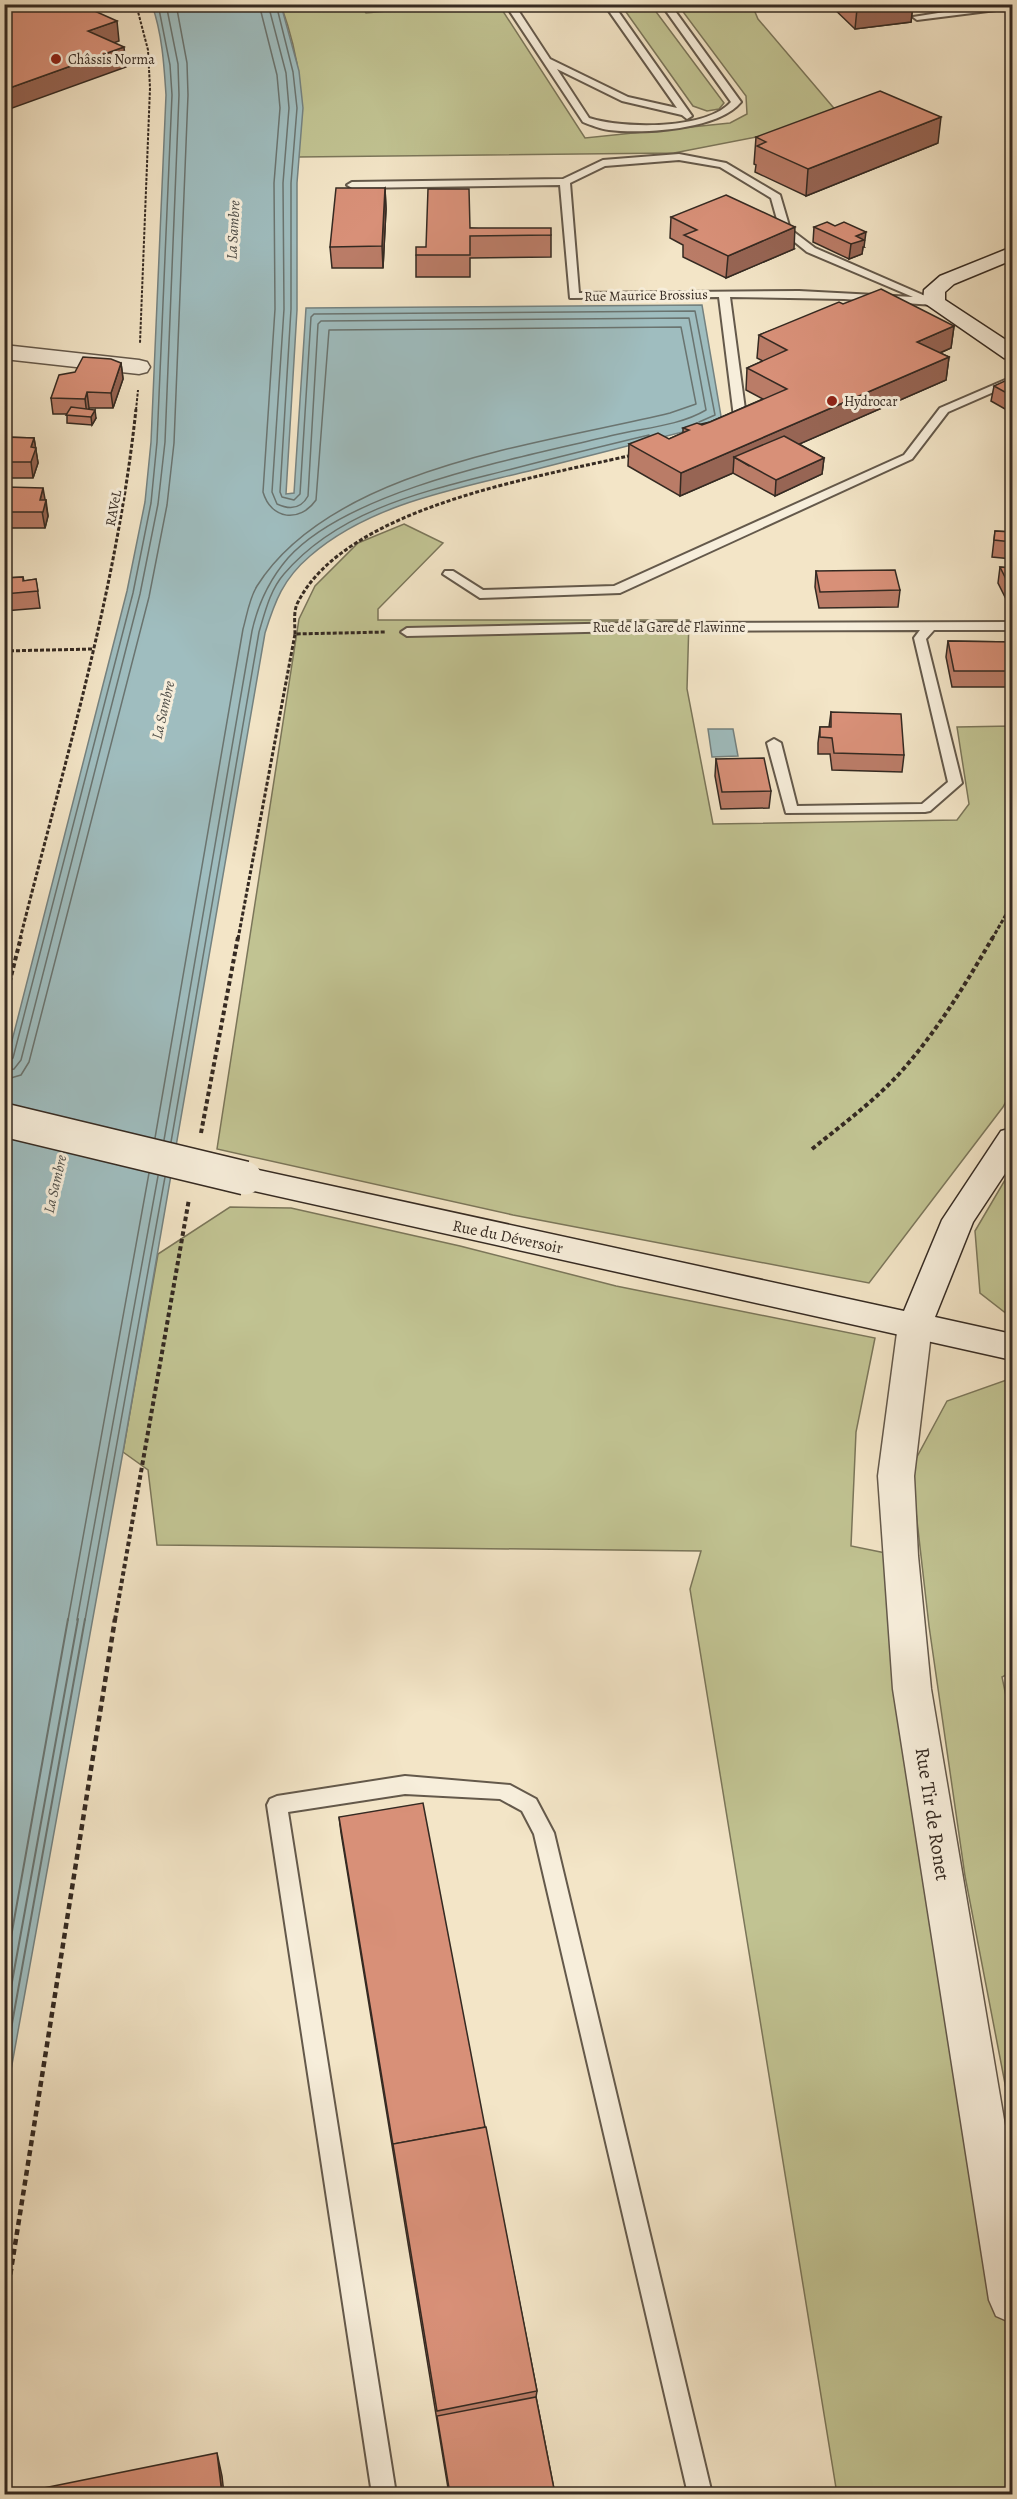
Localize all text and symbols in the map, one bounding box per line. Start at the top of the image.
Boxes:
place label: Châssis Norma [68,50,155,69]
marker: Châssis Norma [49,52,63,66]
water label: La Sambre [221,199,245,260]
street label: Rue Maurice Brossius [584,285,708,306]
place label: Hydrocar [844,392,898,411]
marker: Hydrocar [825,394,839,408]
street label: RAVeL [101,487,126,528]
street label: Rue de la Gare de Flawinne [593,618,745,637]
water label: La Sambre [147,678,180,741]
water label: La Sambre [39,1152,72,1215]
street label: Rue du Déversoir [451,1215,565,1259]
street label: Rue Tir de Ronet [909,1745,956,1883]

